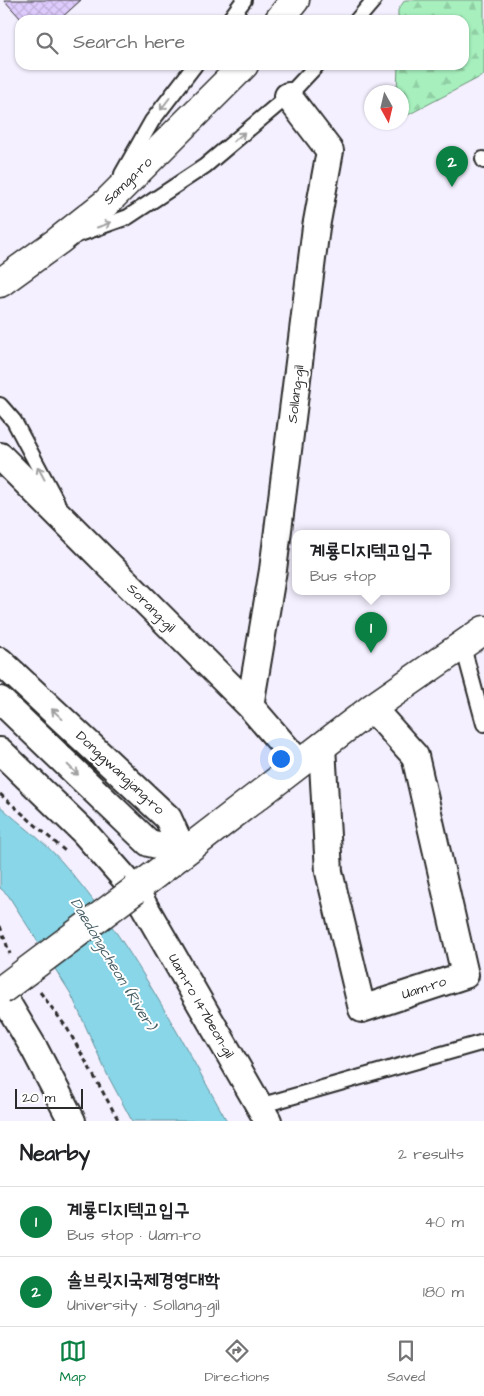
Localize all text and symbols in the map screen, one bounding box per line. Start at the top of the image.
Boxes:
search box [15,15,469,70]
icon: search [33,29,61,57]
text: Search here [73,29,185,56]
north arrow [364,85,409,130]
one-way arrow [160,97,171,110]
one-way arrow [233,131,246,143]
pin: 2 [436,146,468,187]
street label: Samga-ro [99,152,157,209]
one-way arrow [96,220,112,230]
street label: Sollang-gil [283,364,309,424]
one-way arrow [36,466,46,481]
popup [292,530,450,595]
text: 계룡디지텍고입구 [310,538,432,565]
text: Bus stop [310,565,376,587]
street label: Sorang-gil [122,579,180,637]
pin: 1 [355,612,387,653]
one-way arrow [50,708,63,720]
street label: Donggwangjang-ro [71,727,169,820]
your location [268,746,294,772]
one-way arrow [67,764,79,776]
water label: Daedongcheon (River) [64,894,162,1036]
street label: Uam-ro 147beon-gil [163,950,239,1062]
street label: Uam-ro [399,971,449,1005]
scale bar [15,1086,82,1109]
text: 20 m [22,1088,55,1108]
text: Nearby [20,1139,90,1168]
text: 2 results [398,1143,464,1165]
text: 계룡디지텍고입구 [67,1197,189,1224]
text: 1 [35,1211,37,1233]
text: 40 m [424,1211,464,1233]
text: Bus stop · Uam-ro [67,1224,201,1246]
text: 솔브릿지국제경영대학 [67,1267,220,1294]
text: 2 [31,1281,41,1303]
text: 180 m [423,1281,464,1303]
text: University · Sollang-gil [67,1294,220,1316]
tab: Map [59,1337,87,1387]
tab: Directions [204,1337,269,1387]
tab: Saved [387,1337,425,1387]

